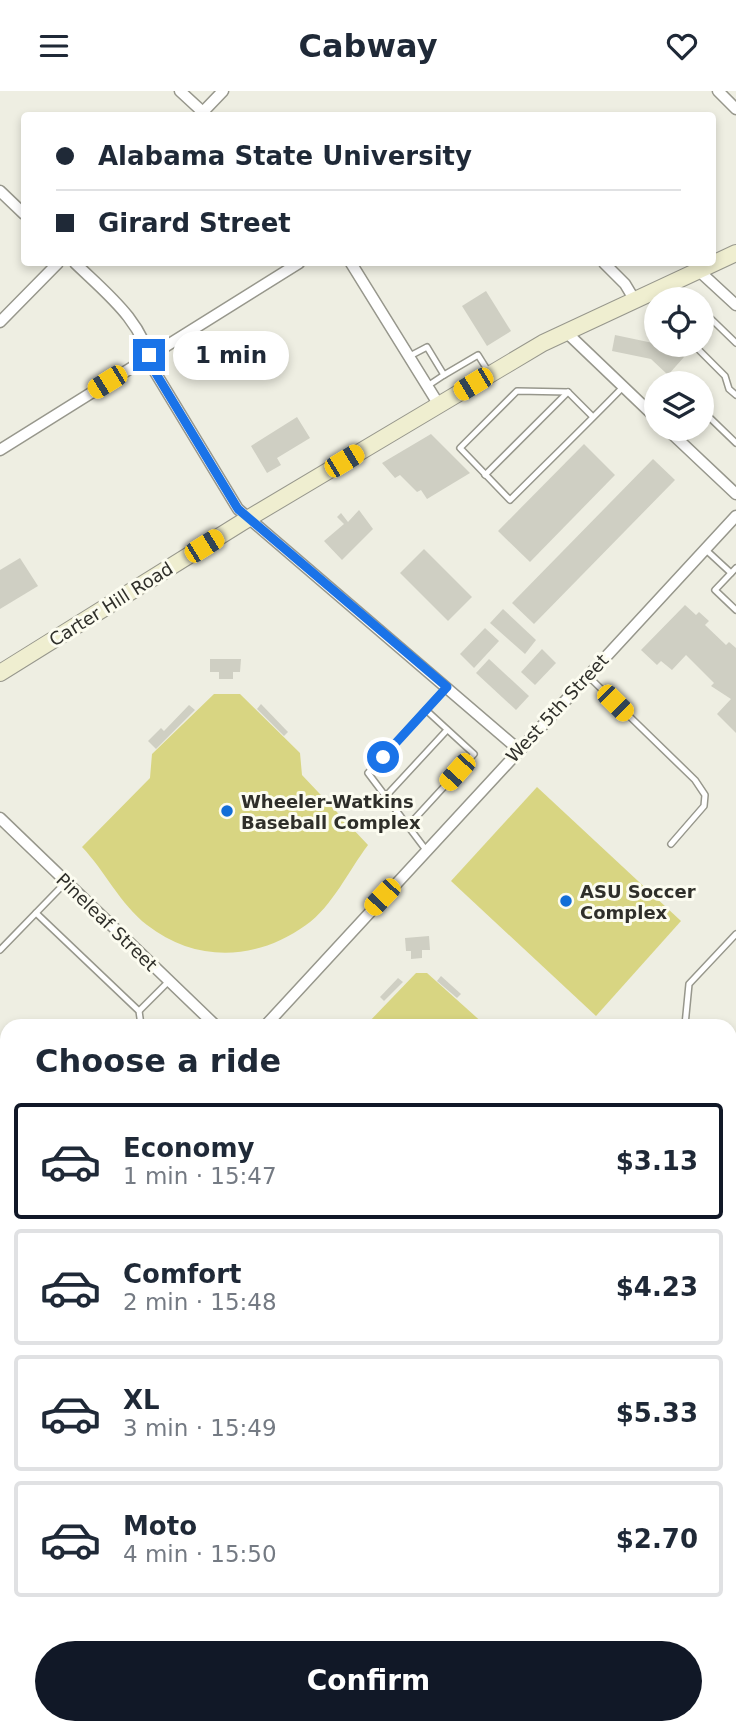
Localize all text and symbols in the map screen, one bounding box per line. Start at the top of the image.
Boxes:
icon: menu [35,27,73,65]
text: Cabway [298,27,438,65]
icon: heart [663,27,701,65]
text: Alabama State University [98,141,472,171]
text: Girard Street [98,208,291,238]
map controls [644,287,714,441]
button: locate [644,287,714,357]
callout: 1 min [174,331,289,379]
route end [133,339,165,371]
text: 1 min [195,342,267,368]
car [84,362,131,402]
car [450,364,497,404]
button: layers [644,371,714,441]
car [321,441,368,481]
car [181,526,228,566]
street label: Carter Hill Road [45,558,177,650]
street label: West 5th Street [501,650,613,766]
car [593,681,638,725]
route start [367,741,399,773]
car [436,749,479,795]
place label: Wheeler-Watkins Baseball Complex [241,791,421,833]
marker: Wheeler-Watkins Baseball Complex [219,803,235,819]
street label: Pineleaf Street [52,869,162,975]
car [360,874,405,920]
place label: ASU Soccer Complex [580,881,696,923]
marker: ASU Soccer Complex [558,893,574,909]
text: Choose a ride [35,1042,281,1080]
icon: car [39,1130,102,1193]
text: Economy [123,1133,254,1163]
text: $3.13 [616,1146,698,1176]
text: 1 min · 15:47 [123,1163,277,1189]
icon: car [39,1256,102,1319]
text: Comfort [123,1259,241,1289]
text: $4.23 [616,1272,698,1302]
text: 2 min · 15:48 [123,1289,277,1315]
icon: car [39,1382,102,1445]
text: XL [123,1385,160,1415]
text: $5.33 [616,1398,698,1428]
text: 3 min · 15:49 [123,1415,277,1441]
icon: car [39,1508,102,1571]
text: Moto [123,1511,197,1541]
text: $2.70 [616,1524,698,1554]
text: 4 min · 15:50 [123,1541,277,1567]
button: Confirm [35,1641,702,1721]

